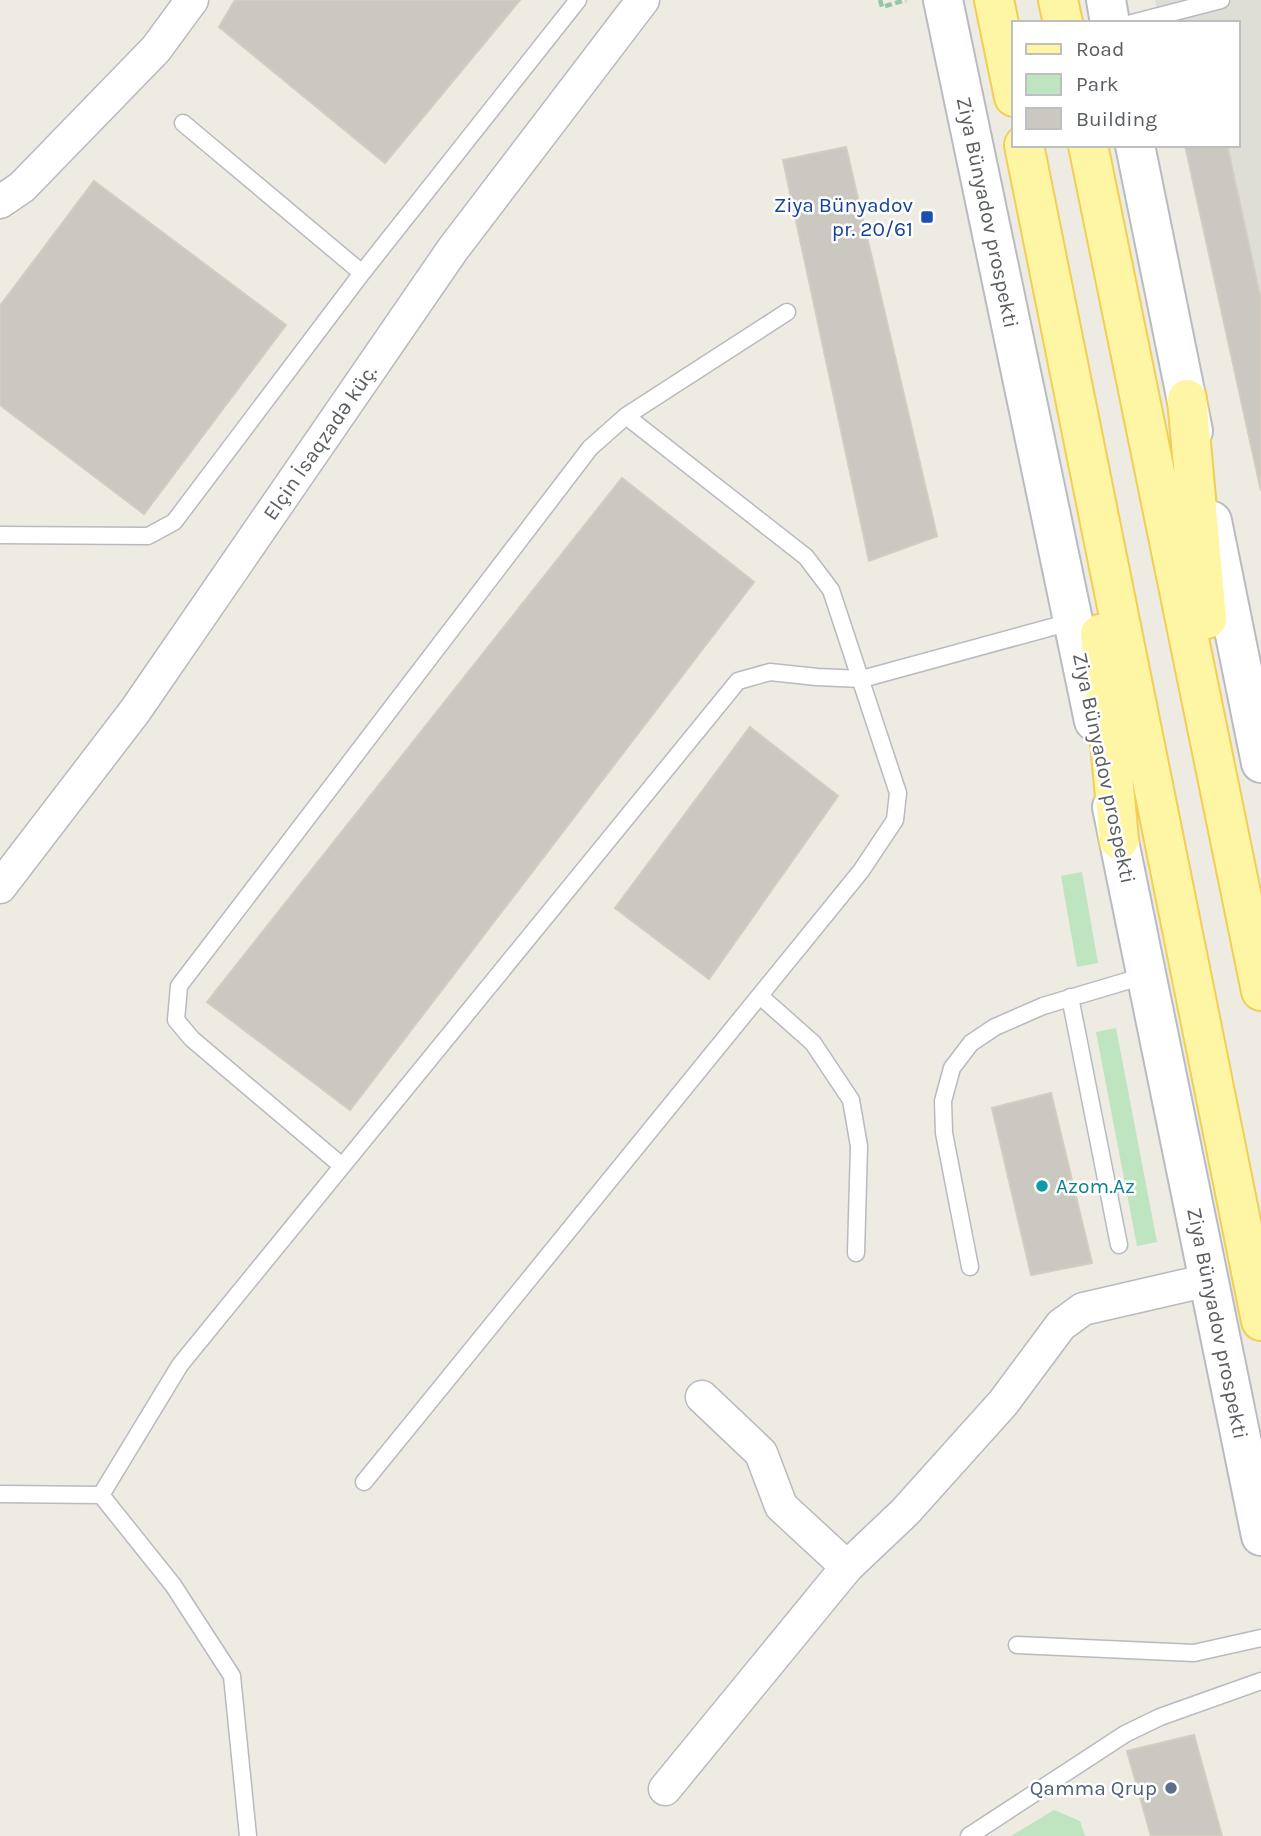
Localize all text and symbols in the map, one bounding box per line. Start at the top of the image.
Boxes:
legend [1012,21,1240,147]
text: Road [1076,37,1124,61]
text: Park [1076,72,1119,96]
street label: Ziya Bünyadov prospekti [952,95,1023,330]
text: Building [1076,107,1157,131]
place label: Ziya Bünyadov pr. 20/61 [774,193,913,241]
marker: Ziya Bünyadov pr. 20/61 [919,209,935,225]
street label: Elçin İsaqzadə küç. [258,360,382,525]
street label: Ziya Bünyadov prospekti [1068,650,1140,886]
place label: Azom.Az [1056,1174,1135,1198]
marker: Azom.Az [1034,1178,1050,1194]
street label: Ziya Bünyadov prospekti [1182,1205,1253,1441]
place label: Qamma Qrup [1030,1776,1157,1800]
marker: Qamma Qrup [1163,1780,1179,1796]

